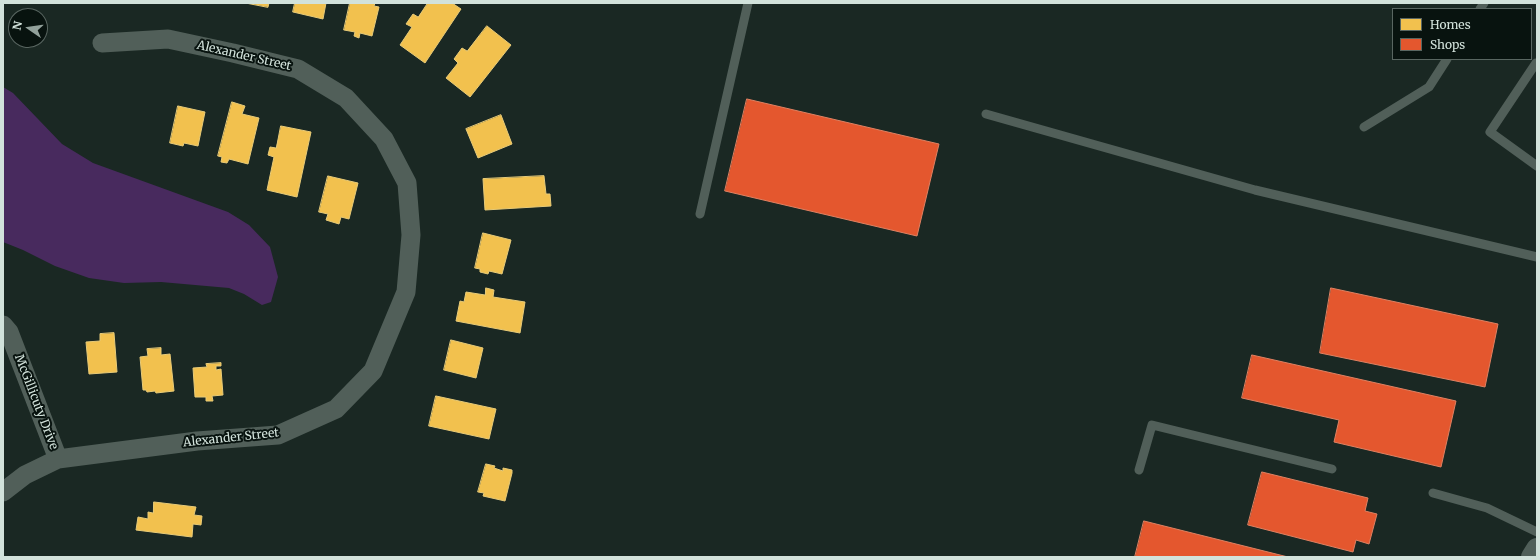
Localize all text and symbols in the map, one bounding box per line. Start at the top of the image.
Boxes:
north arrow [8,8,48,48]
legend [1392,8,1532,60]
text: Homes [1430,17,1471,32]
text: N [9,20,25,31]
text: Shops [1430,37,1465,52]
street label: Alexander Street [195,38,293,74]
street label: McGillicuty Drive [11,352,61,452]
street label: Alexander Street [182,426,280,450]

